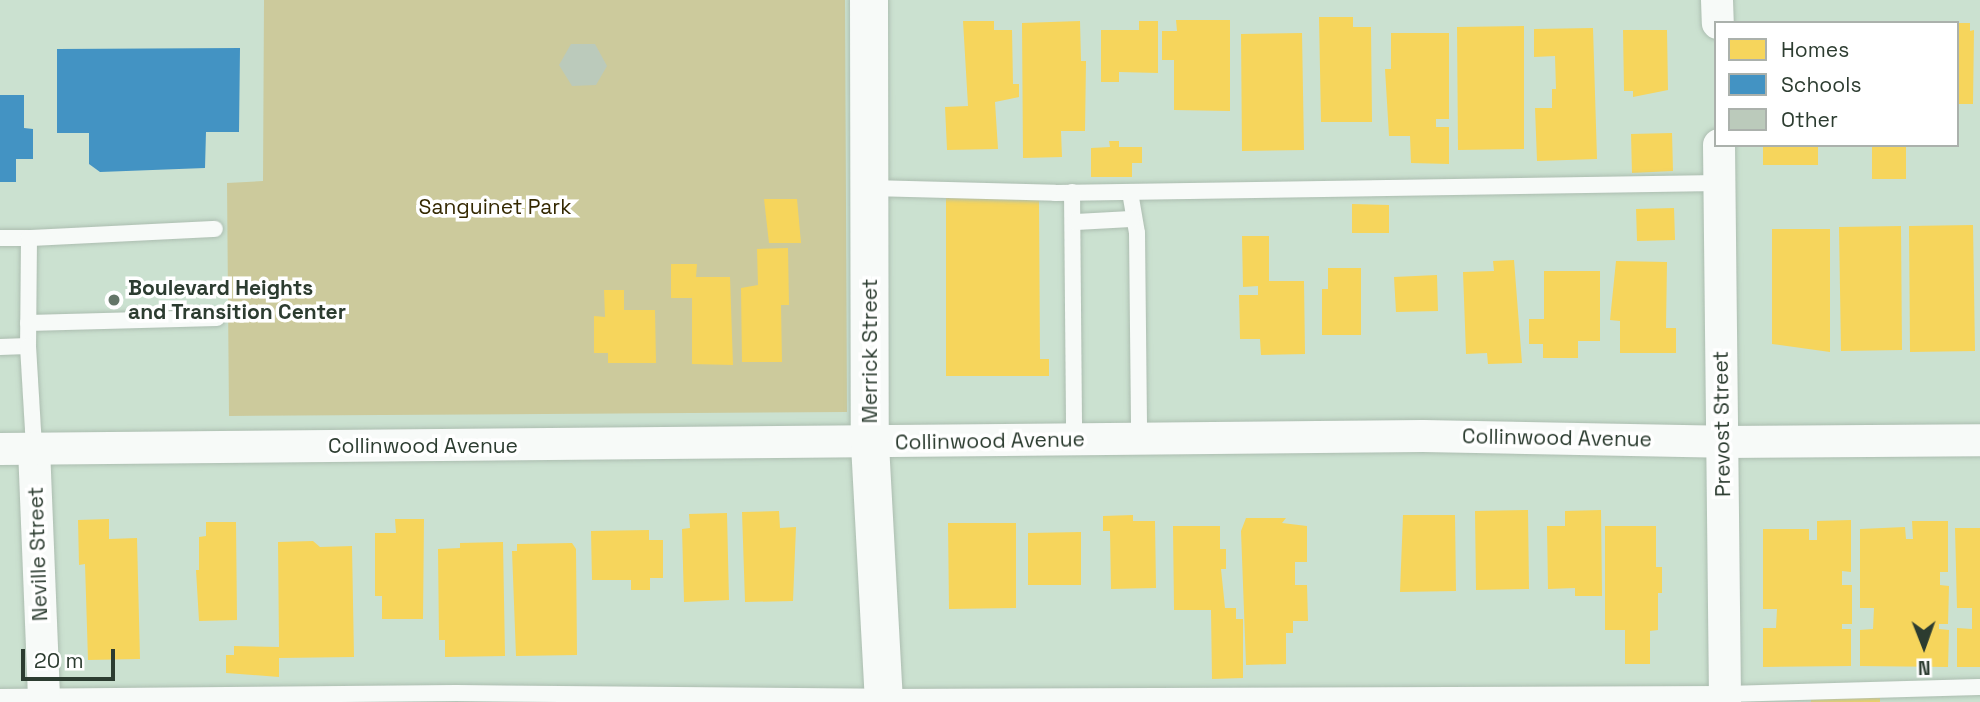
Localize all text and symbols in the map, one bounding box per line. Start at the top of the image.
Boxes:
legend [1714,21,1959,147]
text: Homes [1781,36,1849,63]
text: Schools [1781,71,1861,98]
text: Other [1781,106,1838,133]
park label: Sanguinet Park [419,194,571,220]
place label: Boulevard Heights and Transition Center [128,275,347,325]
street label: Merrick Street [857,278,883,424]
marker: Boulevard Heights and Transition Center [106,292,122,308]
street label: Prevost Street [1708,351,1736,497]
street label: Collinwood Avenue [1462,424,1652,452]
street label: Collinwood Avenue [895,427,1085,455]
street label: Collinwood Avenue [328,433,518,459]
street label: Neville Street [23,486,53,622]
north arrow [1889,611,1959,681]
scale bar [24,636,119,680]
text: 20 m [34,647,84,674]
text: N [1918,655,1931,680]

